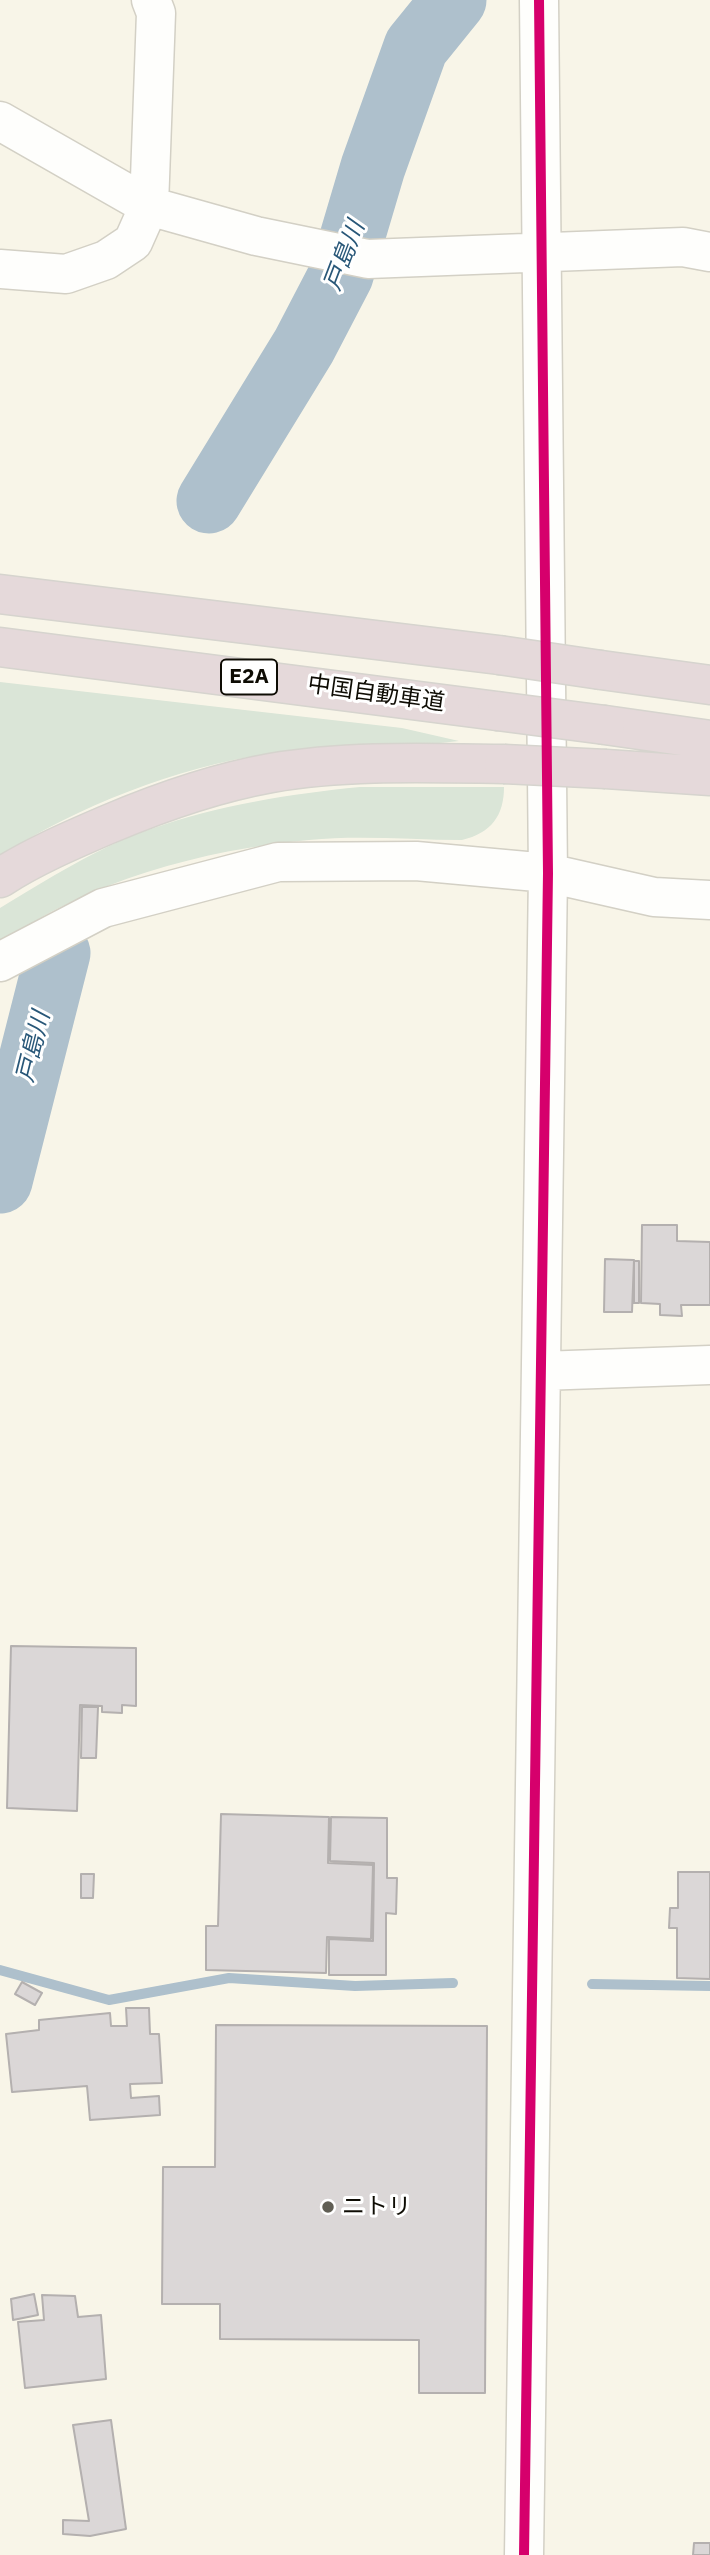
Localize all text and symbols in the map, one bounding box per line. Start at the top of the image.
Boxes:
water label: 戸島川 [319,217,371,295]
road number: E2A [221,660,277,694]
street label: 中国自動車道 [306,671,446,717]
water label: 戸島川 [11,1009,57,1085]
place label: ニトリ [342,2193,411,2221]
marker: ニトリ [320,2199,336,2215]

